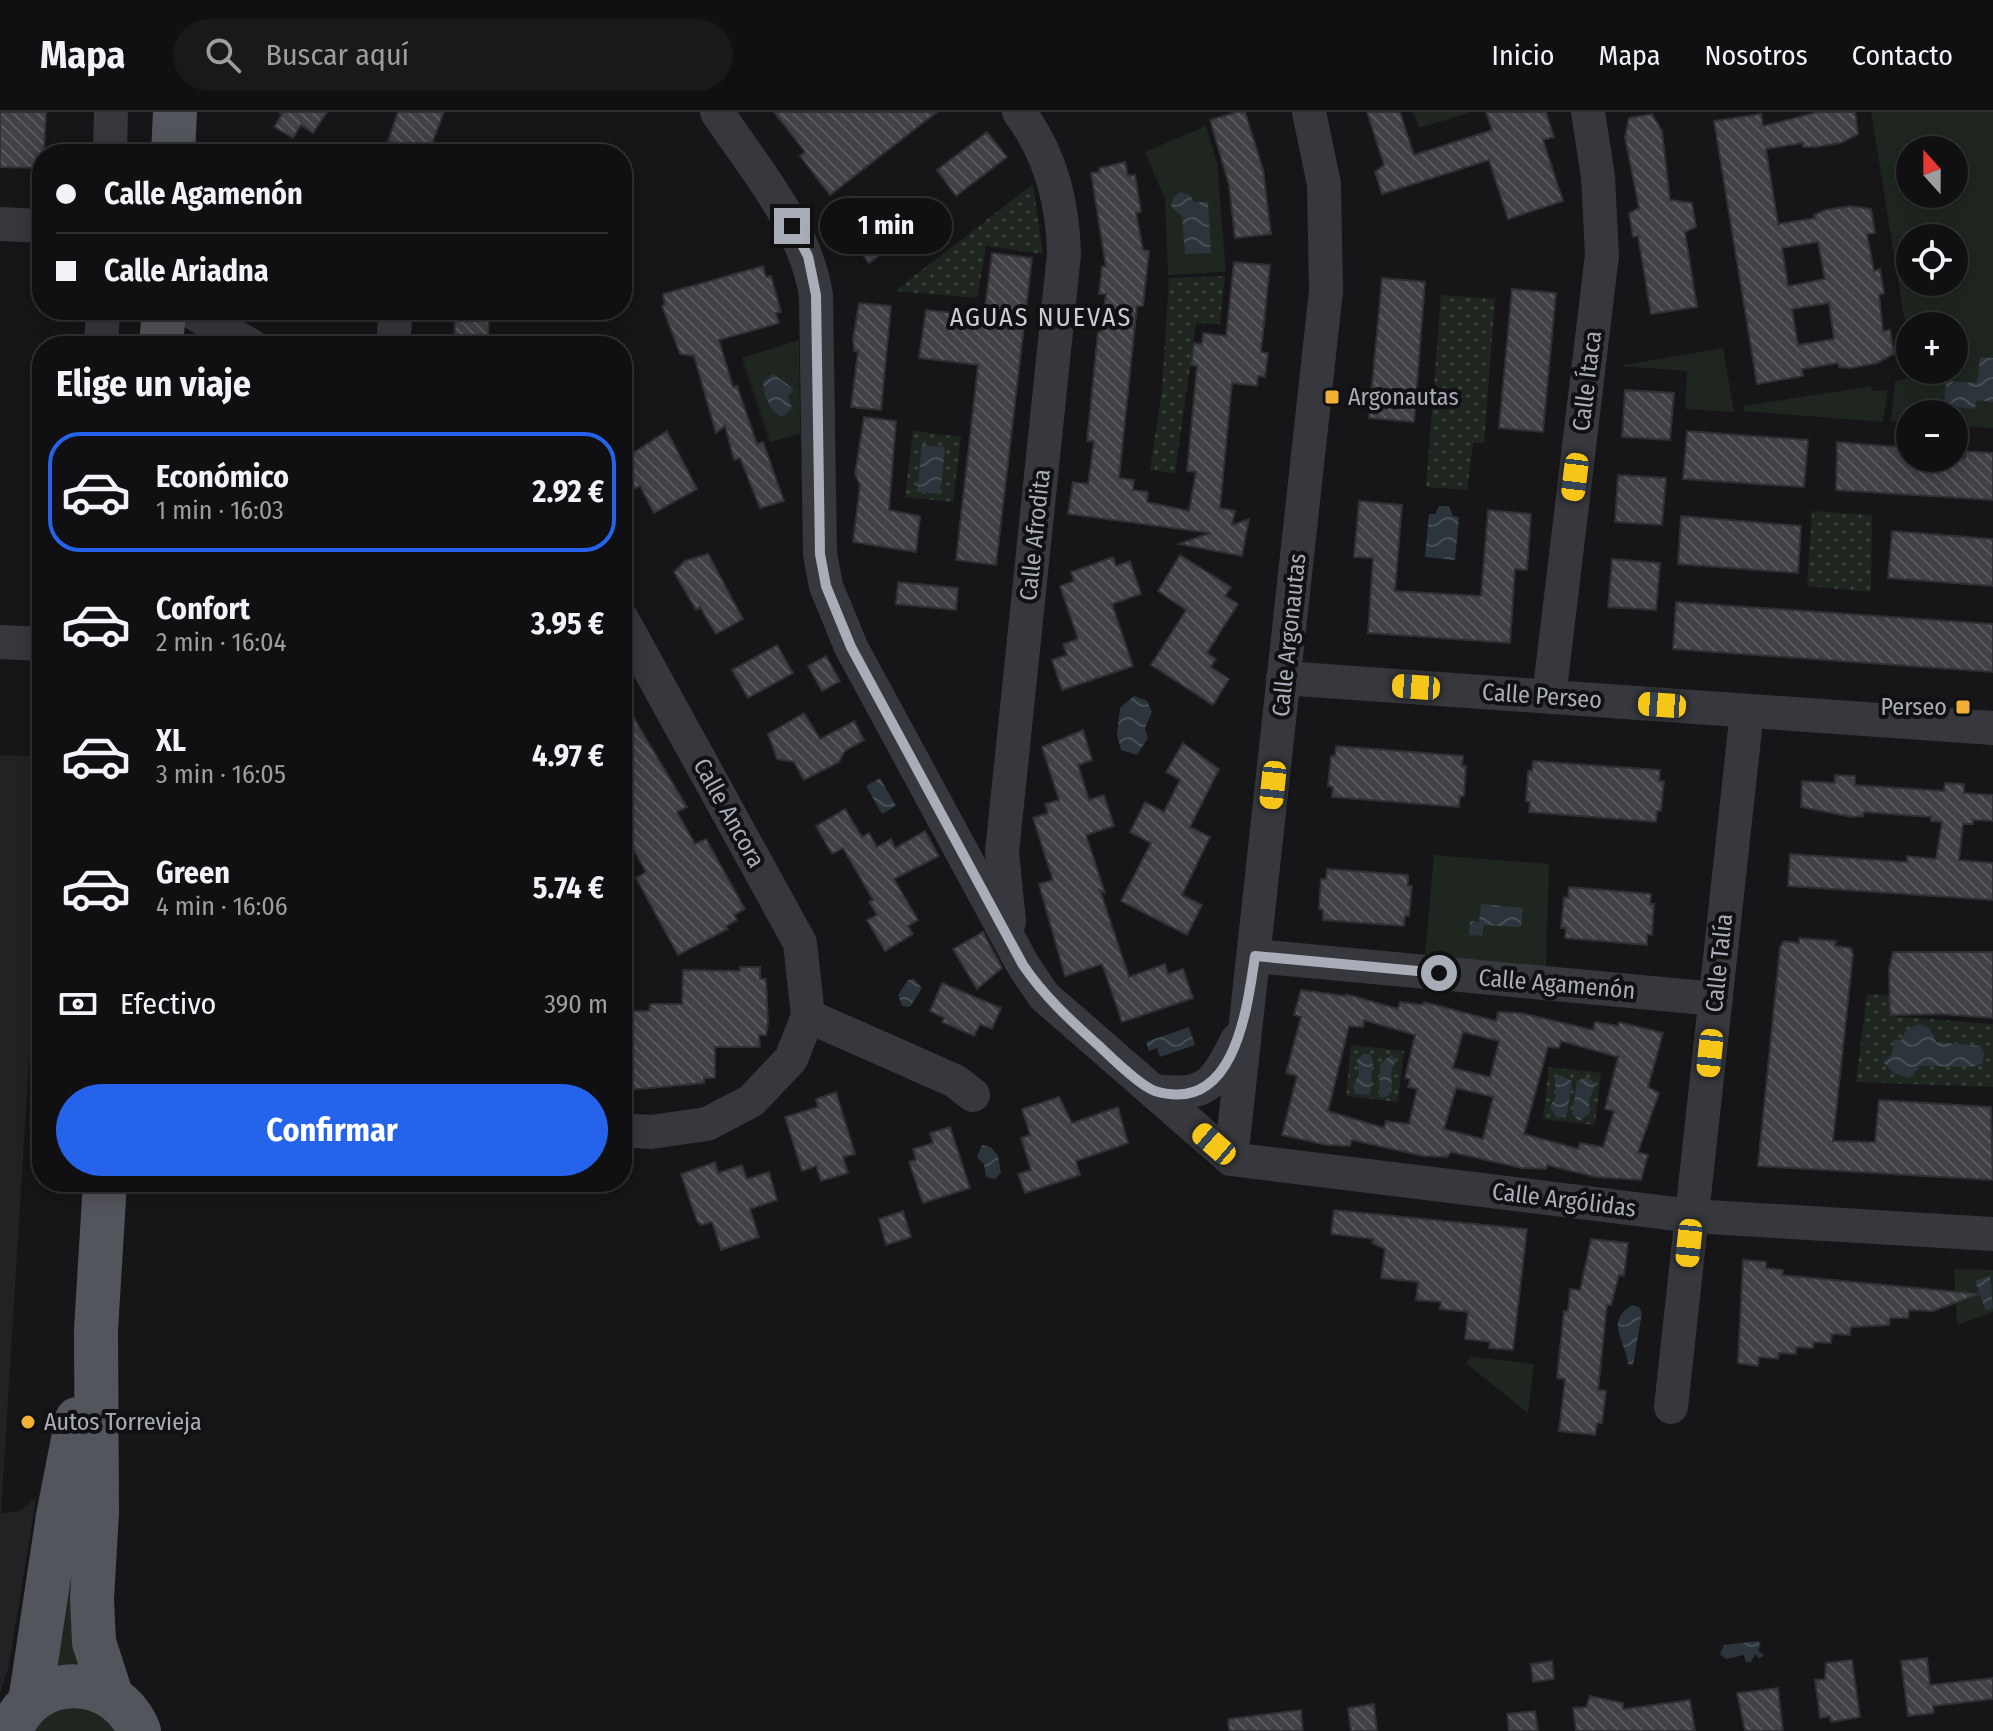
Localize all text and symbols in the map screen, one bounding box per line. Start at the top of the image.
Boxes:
search box [173,19,733,91]
text: Mapa [40,32,125,78]
icon: search [201,33,245,77]
text: Buscar aquí [265,37,409,73]
text: Inicio [1492,39,1554,72]
text: Mapa [1598,39,1660,72]
text: Nosotros [1704,39,1808,72]
text: Contacto [1852,39,1953,72]
north arrow [1896,136,1968,208]
map controls [1896,136,1968,472]
text: Calle Agamenón [104,176,303,212]
callout: 1 min [820,198,952,254]
route end [774,208,810,244]
text: 1 min [858,210,914,241]
button: locate [1896,224,1968,296]
text: Calle Ariadna [104,253,269,289]
district label: AGUAS NUEVAS [950,302,1132,333]
button: + [1896,312,1968,384]
street label: Calle Ítaca [1566,329,1607,433]
text: Elige un viaje [56,362,251,406]
place label: Argonautas [1348,383,1459,411]
marker: Argonautas [1323,388,1341,406]
button: − [1896,400,1968,472]
car [1560,452,1590,502]
icon: car [60,456,132,528]
text: Económico [156,459,289,495]
street label: Calle Afrodita [1014,468,1056,602]
text: 2.92 € [533,474,604,510]
text: 1 min · 16:03 [156,495,284,526]
street label: Calle Argonautas [1266,552,1312,718]
icon: car [60,588,132,660]
text: Confort [156,591,250,627]
text: 3.95 € [531,606,604,642]
text: 2 min · 16:04 [156,627,286,658]
car [1391,673,1441,701]
street label: Calle Perseo [1481,678,1603,714]
car [1637,691,1687,719]
place label: Perseo [1881,693,1947,721]
marker: Perseo [1954,698,1972,716]
icon: car [60,720,132,792]
text: XL [156,723,186,759]
text: 4.97 € [532,738,604,774]
street label: Calle Ancora [688,753,770,873]
text: 3 min · 16:05 [156,759,286,790]
car [1259,760,1287,810]
icon: car [60,852,132,924]
text: Green [156,855,230,891]
text: 5.74 € [533,870,604,906]
text: 4 min · 16:06 [156,891,288,922]
street label: Calle Talía [1700,912,1738,1014]
route start [1421,955,1457,991]
street label: Calle Agamenón [1478,963,1636,1005]
icon: cash [56,982,100,1026]
text: Efectivo [120,986,216,1022]
text: 390 m [544,989,608,1020]
car [1696,1028,1724,1078]
button: Confirmar [56,1084,608,1176]
car [1188,1119,1240,1169]
street label: Calle Argólidas [1490,1177,1638,1223]
car [1675,1218,1703,1268]
place label: Autos Torrevieja [44,1408,202,1436]
marker: Autos Torrevieja [19,1413,37,1431]

